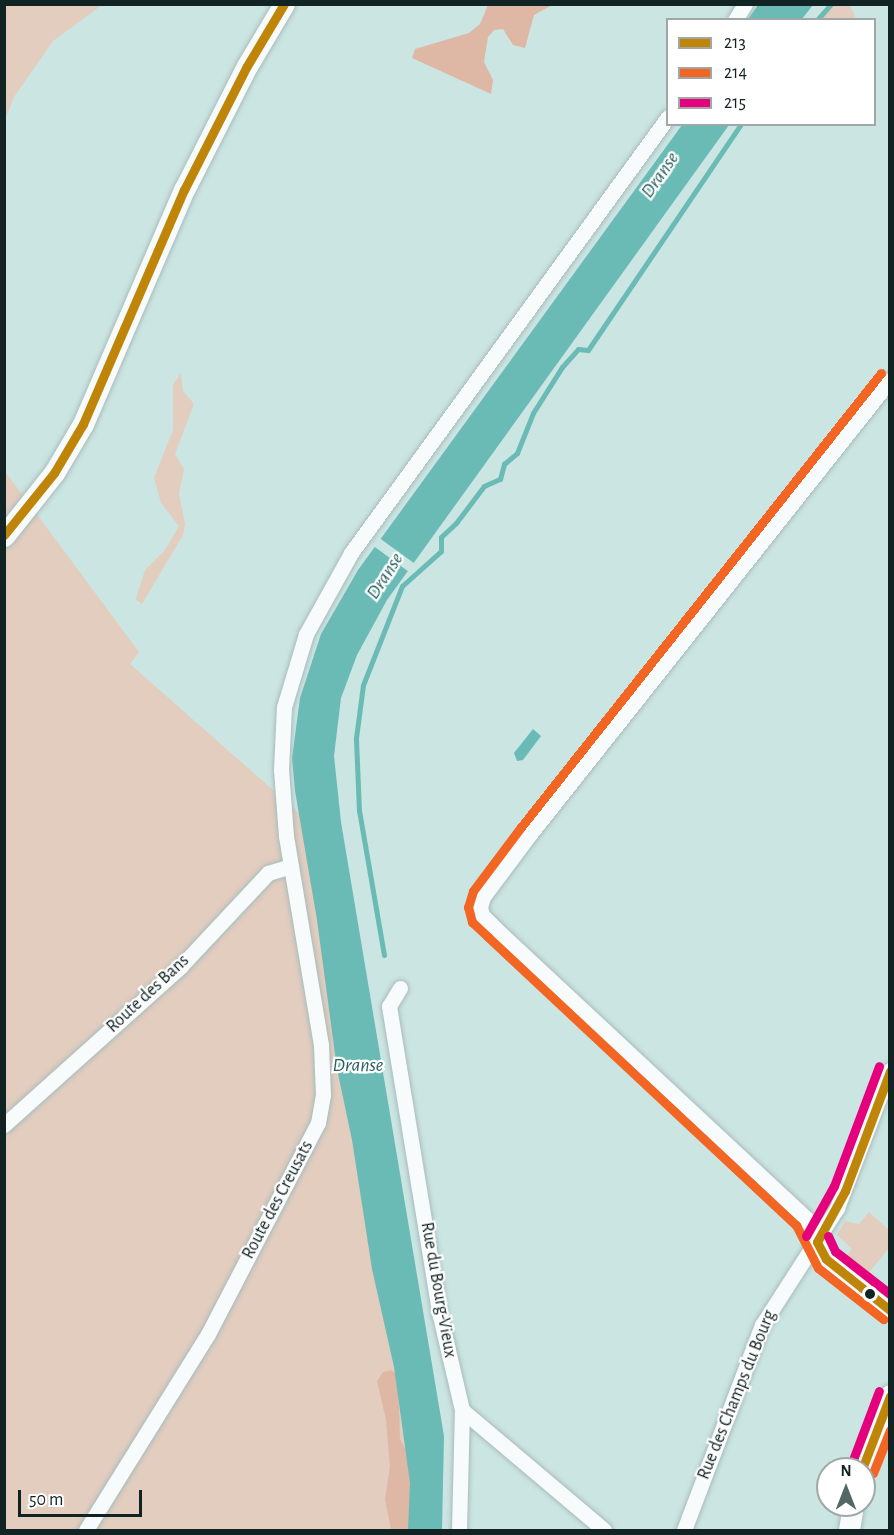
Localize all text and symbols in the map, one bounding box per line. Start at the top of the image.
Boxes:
legend [666,18,876,126]
text: 213 [724,34,746,52]
text: 214 [724,64,747,82]
text: 215 [724,94,746,112]
water label: Dranse [636,147,684,203]
water label: Dranse [361,548,409,604]
street label: Route des Bans [102,950,194,1038]
water label: Dranse [333,1053,383,1077]
street label: Route des Creusats [238,1137,318,1263]
street label: Rue du Bourg-Vieux [415,1221,461,1359]
unlabelled marker [864,1288,876,1300]
street label: Rue des Champs du Bourg [693,1307,781,1483]
north arrow [816,1457,876,1517]
text: N [840,1463,852,1479]
scale bar [21,1478,146,1516]
text: 50 m [29,1491,63,1509]

